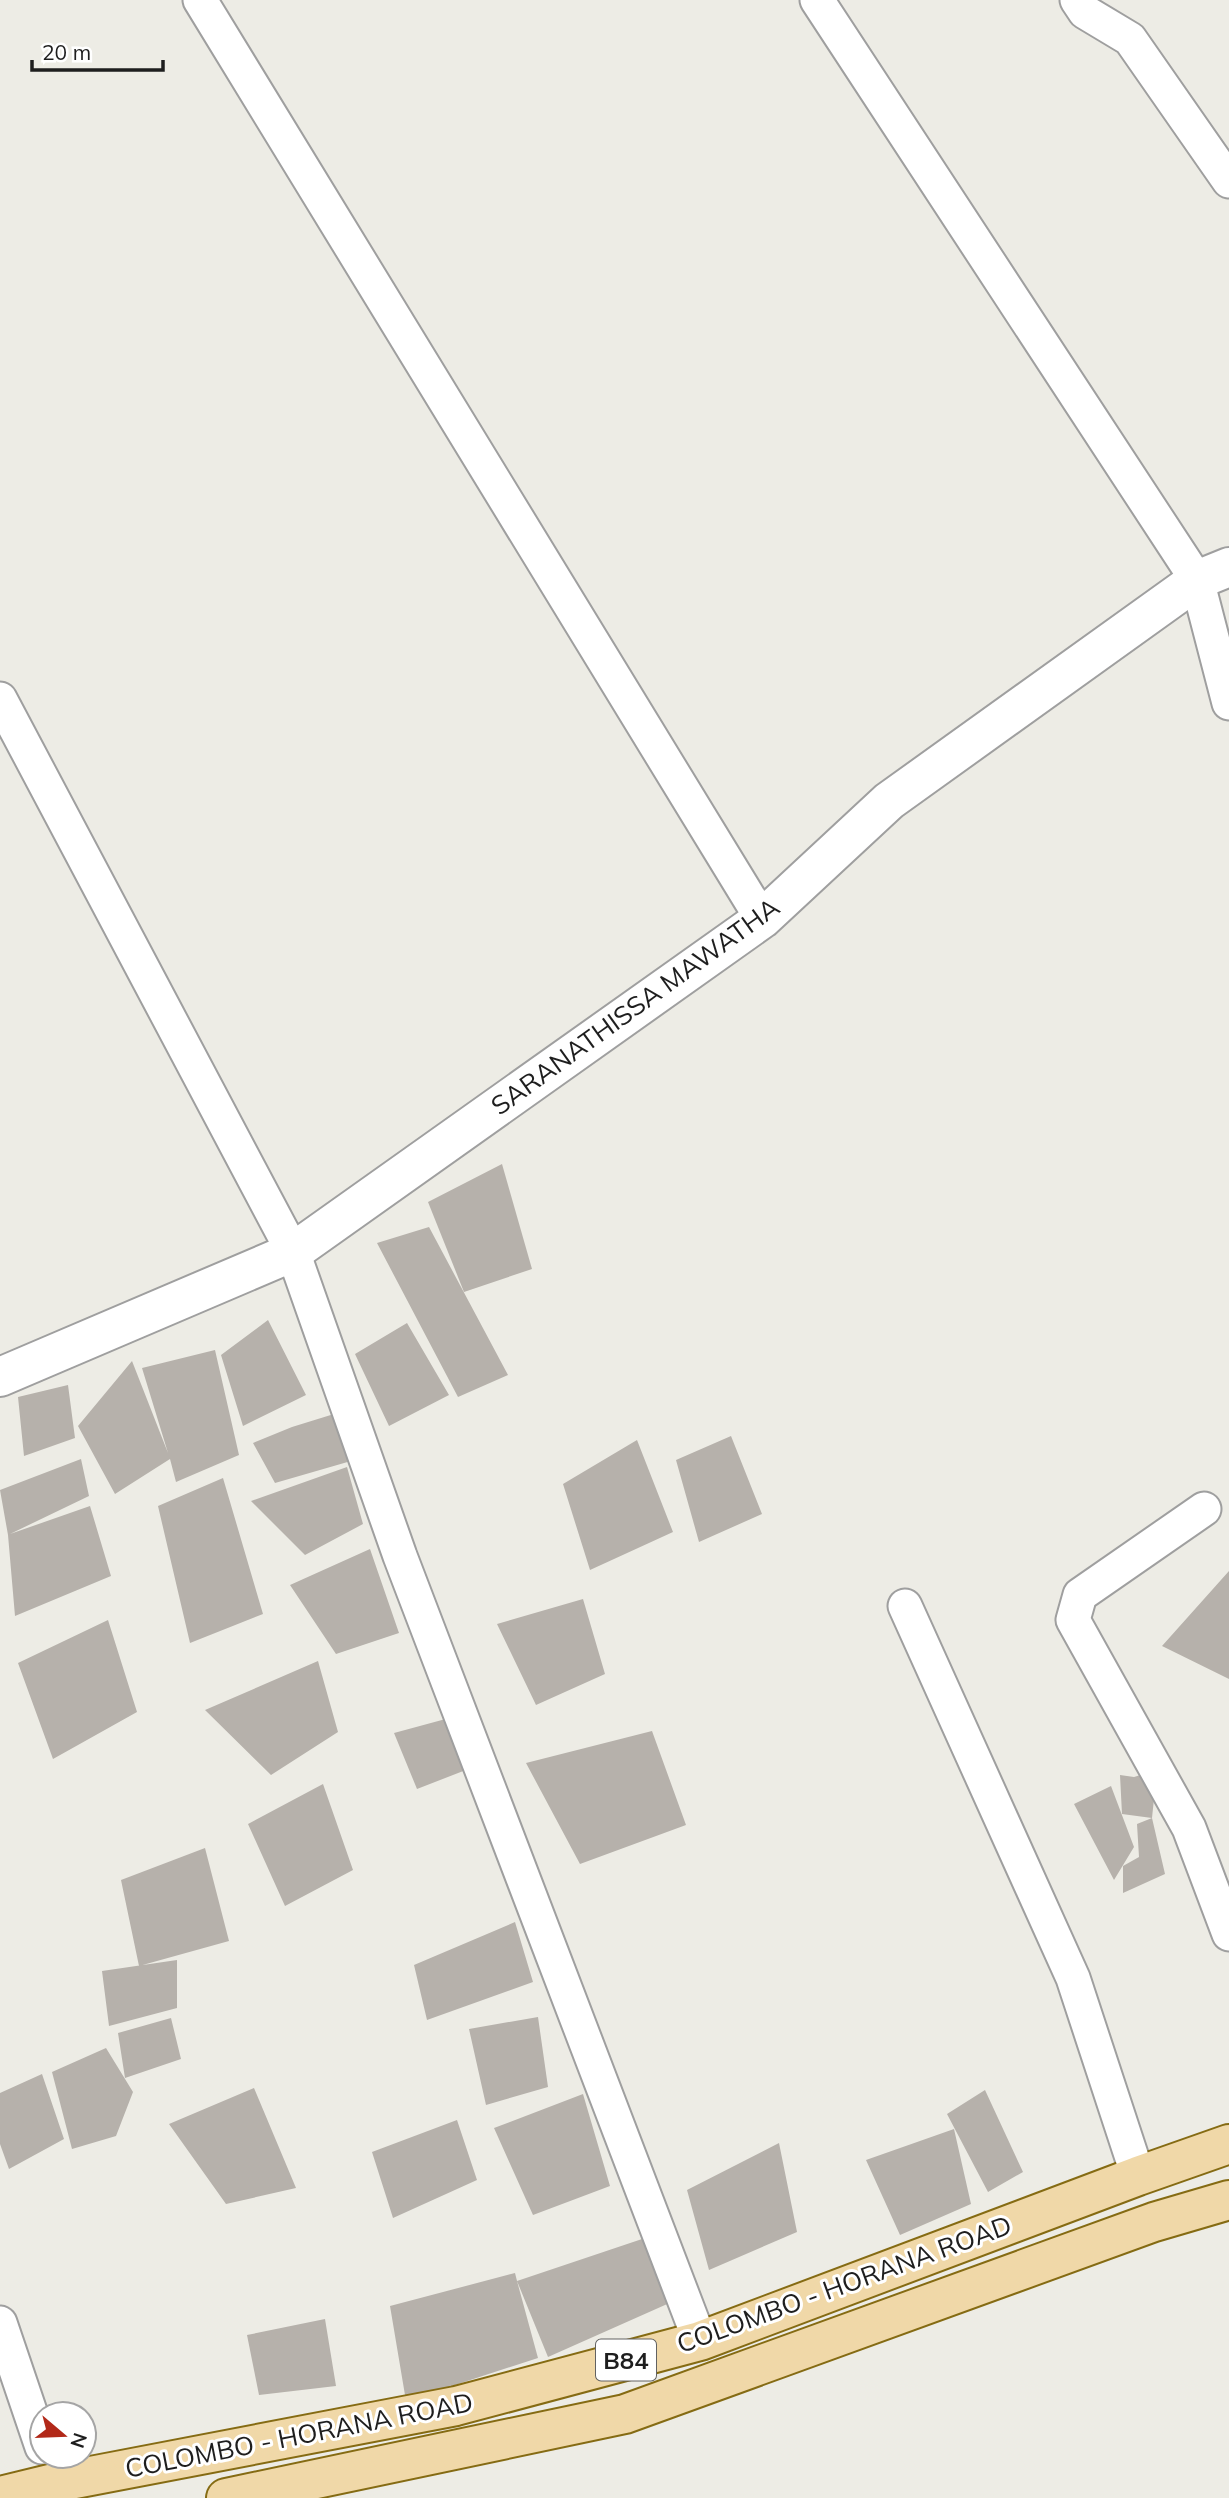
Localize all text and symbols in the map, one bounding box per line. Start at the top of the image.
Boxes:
scale bar [32,28,163,72]
text: 20 m [42,39,91,65]
street label: SARANATHISSA MAWATHA [484,890,786,1122]
street label: COLOMBO - HORANA ROAD [672,2208,1016,2360]
road number: B84 [596,2340,656,2381]
street label: COLOMBO - HORANA ROAD [122,2385,476,2485]
north arrow [28,2400,98,2470]
text: N [65,2430,93,2451]

